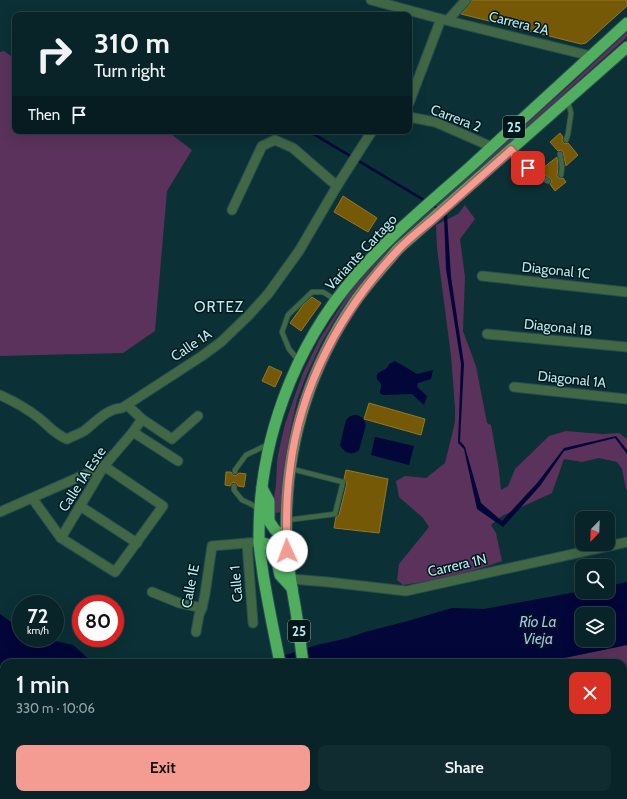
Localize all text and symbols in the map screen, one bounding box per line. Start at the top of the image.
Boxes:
street label: Carrera 2A [487,7,551,39]
text: 310 m [94,26,170,60]
icon: right [28,28,80,80]
text: Turn right [94,60,165,82]
street label: Carrera 2 [428,100,484,136]
icon: arrive [68,104,90,126]
text: Then [28,106,60,124]
road number: 25 [503,116,525,138]
pin [511,151,545,185]
icon: arrive [517,157,539,179]
street label: Variante Cartago [321,210,401,294]
street label: Diagonal 1C [521,257,591,283]
district label: ORTEZ [194,298,244,316]
street label: Diagonal 1B [523,314,593,340]
street label: Calle 1A [167,325,215,365]
street label: Diagonal 1A [537,366,607,392]
street label: Calle 1A Este [54,443,110,515]
north arrow [575,511,615,551]
map controls [575,511,615,647]
position arrow [266,530,308,572]
street label: Carrera 1N [426,550,488,580]
button: search [575,559,615,599]
street label: Calle 1E [177,562,203,610]
street label: Calle 1 [225,565,247,603]
speed limit sign: 80 [72,595,124,647]
text: 72 [28,604,48,628]
button: layers [575,607,615,647]
water label: Río La Vieja [519,613,557,648]
road number: 25 [288,620,310,642]
text: km/h [27,624,49,637]
text: 1 min [16,670,70,699]
button: close [569,672,611,714]
text: 330 m · 10:06 [16,700,95,716]
button: Exit [16,745,310,791]
button: Share [318,745,611,791]

